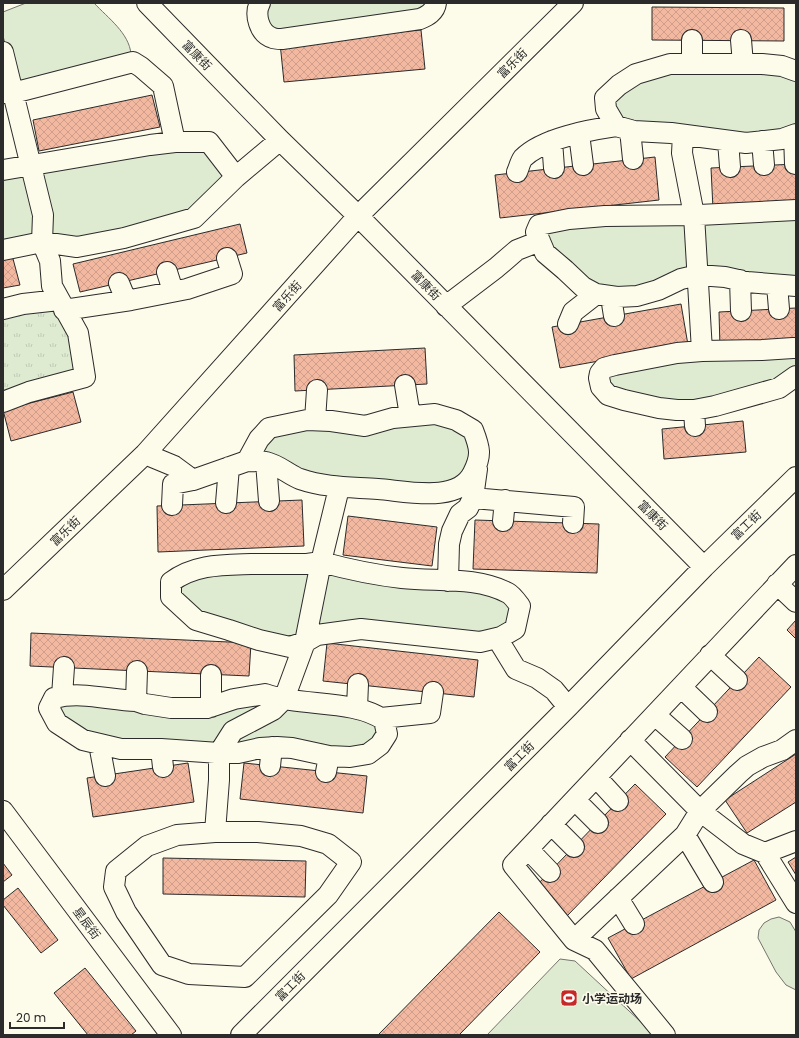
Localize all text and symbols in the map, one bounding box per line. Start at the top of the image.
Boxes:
street label: 富康街 [178,36,216,74]
street label: 富乐街 [493,44,531,82]
street label: 富康街 [407,266,445,304]
street label: 富乐街 [269,277,305,315]
street label: 富康街 [634,496,672,534]
street label: 富工街 [727,506,765,544]
street label: 富乐街 [46,512,84,550]
street label: 富工街 [500,737,538,775]
street label: 星辰街 [69,904,105,942]
street label: 富工街 [271,967,309,1005]
sports icon: 小学运动场 [559,988,579,1008]
place label: 小学运动场 [582,990,642,1007]
scale bar [10,1004,64,1030]
text: 20 m [16,1009,46,1026]

